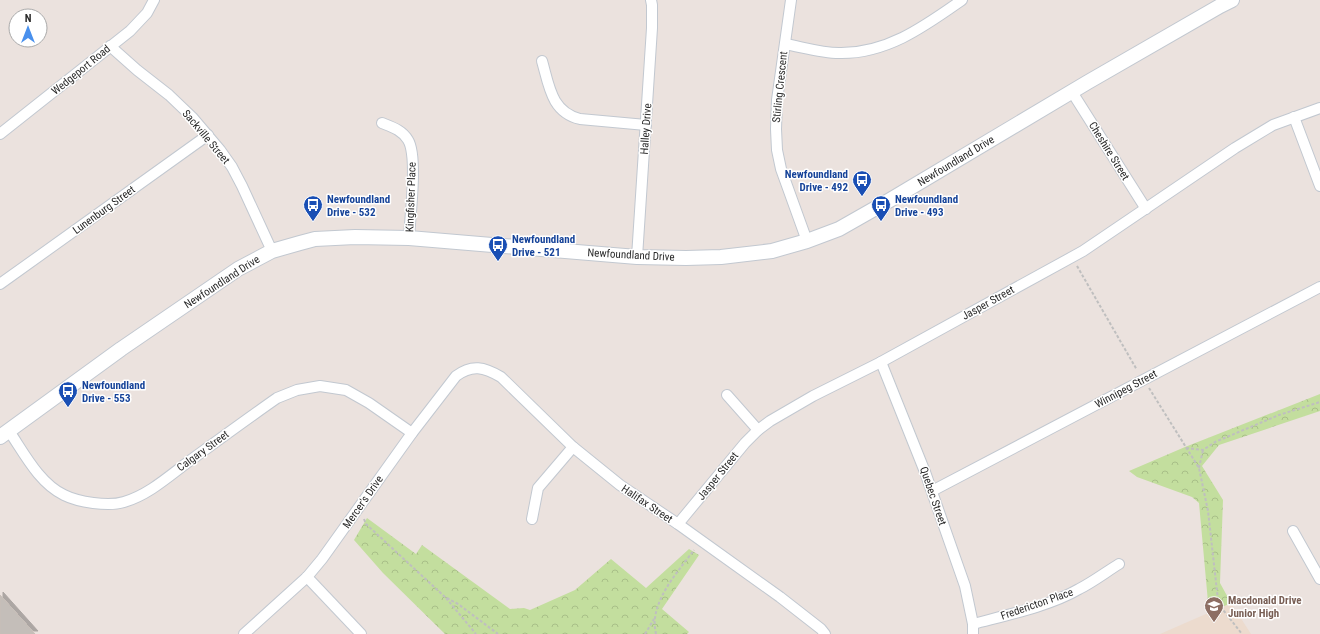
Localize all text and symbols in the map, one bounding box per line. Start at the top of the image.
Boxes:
north arrow [8,8,48,48]
text: N [25,12,32,25]
street label: Wedgeport Road [49,42,113,98]
street label: Stirling Crescent [770,51,790,123]
street label: Halley Drive [638,103,654,155]
street label: Sackville Street [180,107,232,167]
street label: Cheshire Street [1086,119,1132,183]
street label: Newfoundland Drive [915,133,997,189]
street label: Kingfisher Place [403,162,419,232]
place label: Newfoundland Drive - 492 [785,168,848,194]
bus stop icon: Newfoundland Drive - 492 [851,169,873,197]
street label: Lunenburg Street [70,183,138,237]
place label: Newfoundland Drive - 532 [327,193,390,219]
place label: Newfoundland Drive - 493 [895,193,958,219]
bus stop icon: Newfoundland Drive - 532 [302,194,324,222]
bus stop icon: Newfoundland Drive - 493 [870,194,892,222]
place label: Newfoundland Drive - 521 [512,233,575,259]
bus stop icon: Newfoundland Drive - 521 [487,234,509,262]
street label: Newfoundland Drive [587,246,675,264]
street label: Newfoundland Drive [182,253,262,311]
street label: Jasper Street [960,283,1016,323]
street label: Winnipeg Street [1093,367,1159,411]
place label: Newfoundland Drive - 553 [82,379,145,405]
bus stop icon: Newfoundland Drive - 553 [57,380,79,408]
street label: Calgary Street [174,428,232,474]
street label: Jasper Street [695,449,741,503]
street label: Quebec Street [917,465,949,527]
street label: Mercer's Drive [340,473,386,531]
street label: Halifax Street [619,482,675,526]
street label: Fredericton Place [999,586,1075,622]
place label: Macdonald Drive Junior High [1228,594,1302,620]
school or university icon: Macdonald Drive Junior High [1203,595,1225,623]

